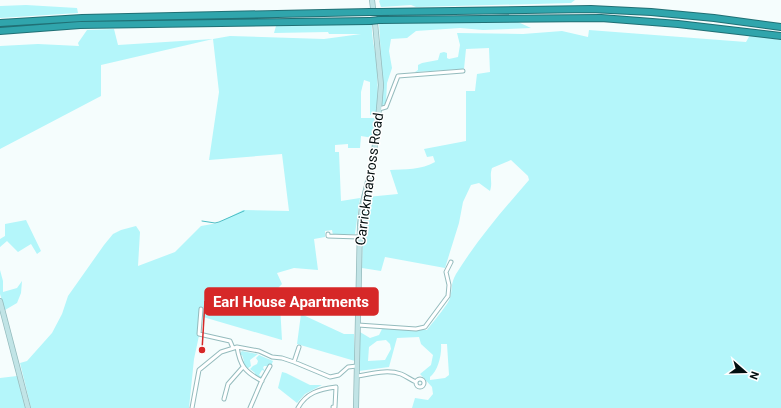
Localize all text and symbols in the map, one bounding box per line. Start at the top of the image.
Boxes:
street label: Carrickmacross Road [352,112,386,246]
callout: Earl House Apartments [205,288,378,315]
text: Earl House Apartments [213,293,369,311]
north arrow [725,352,765,392]
text: N [746,369,761,381]

